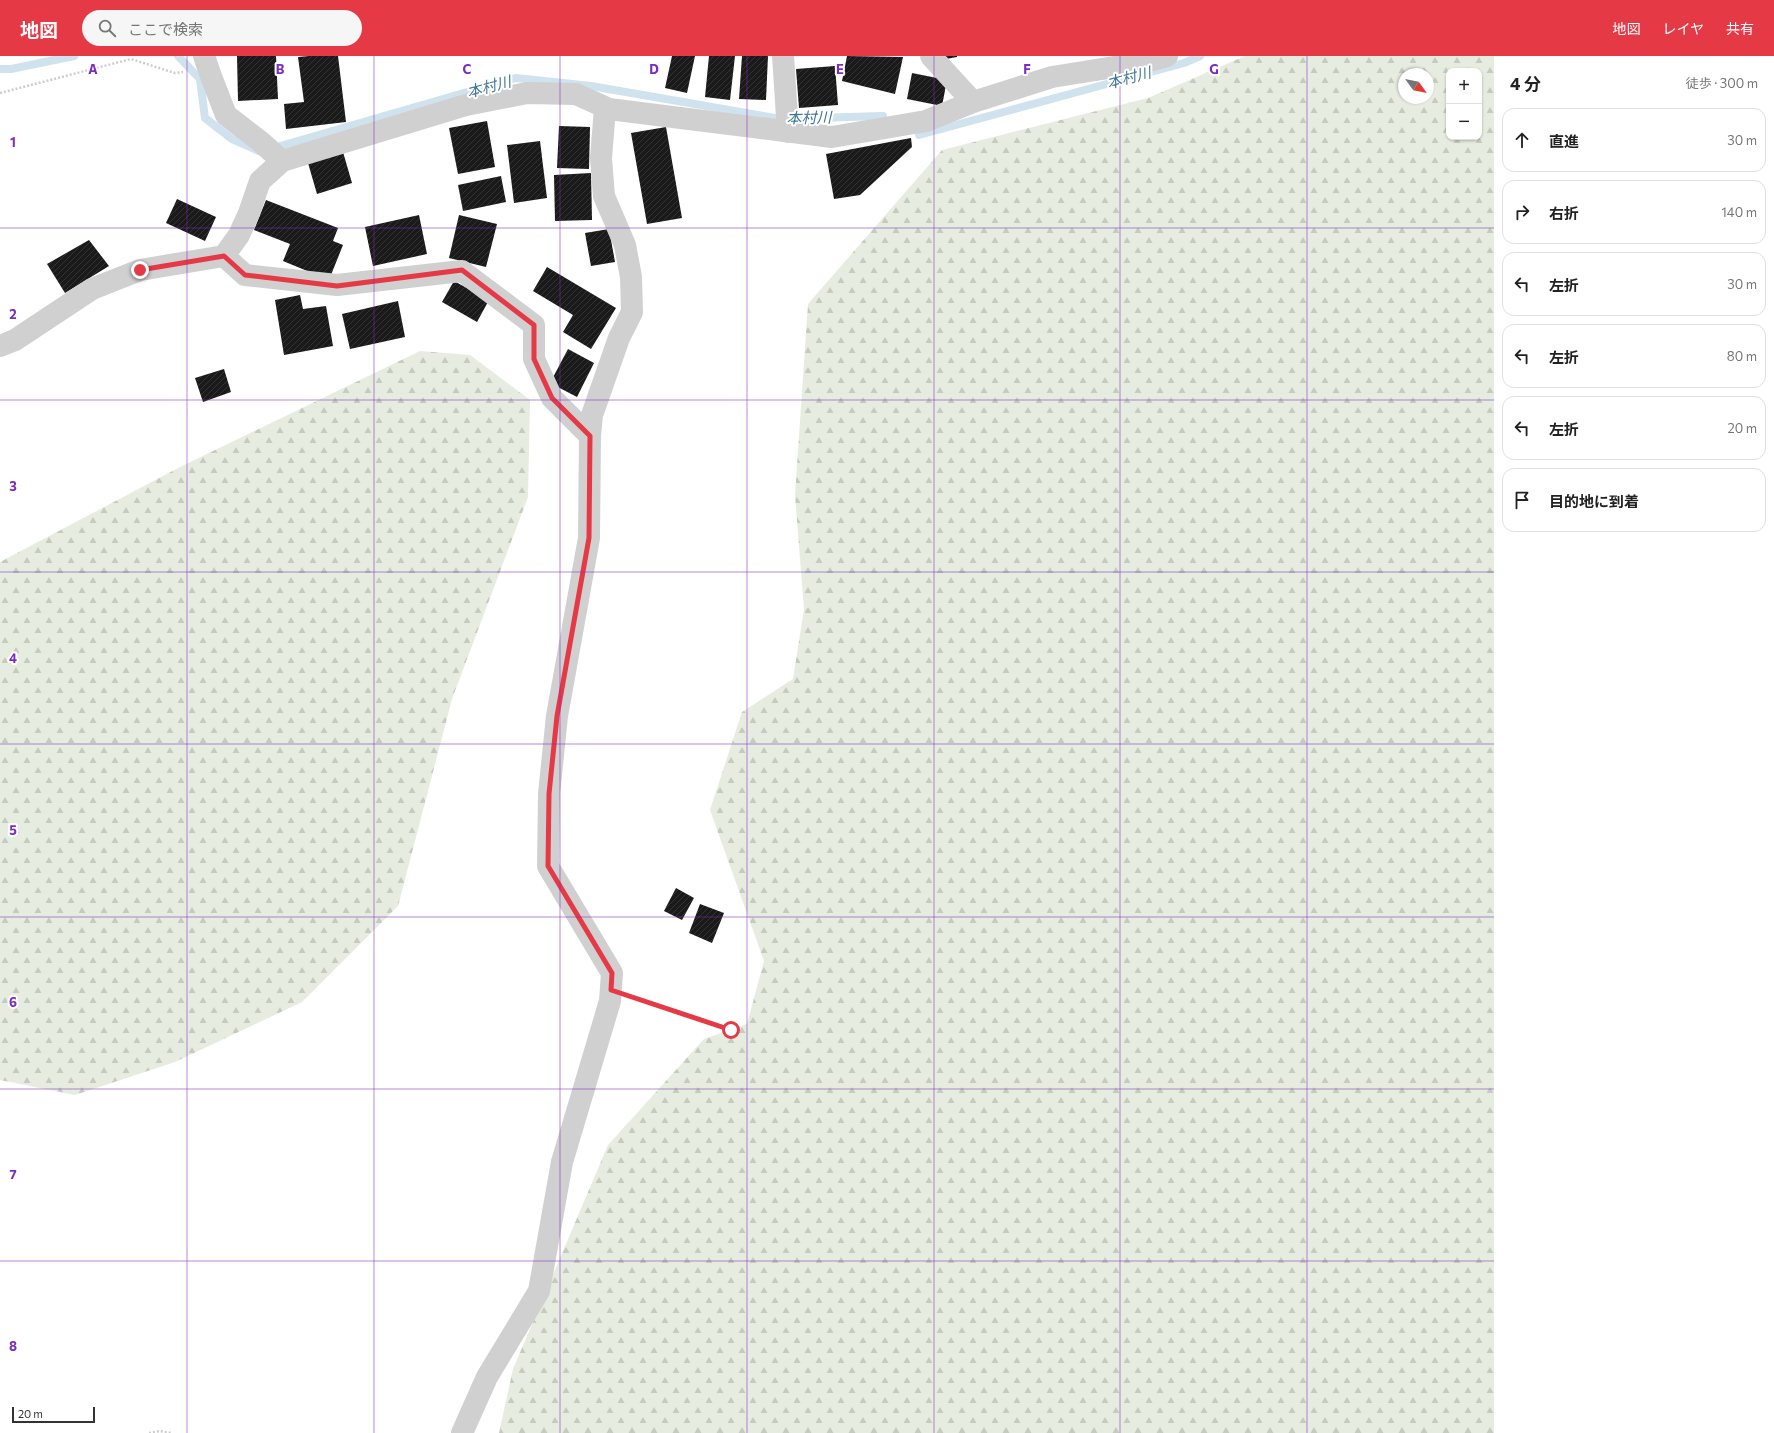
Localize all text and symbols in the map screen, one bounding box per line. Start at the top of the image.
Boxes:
search box [82,10,362,46]
icon: search [96,17,118,39]
text: 地図 [20,18,58,41]
text: ここで検索 [128,20,203,38]
text: 地図 [1612,20,1640,37]
text: レイヤ [1662,20,1704,37]
text: 共有 [1726,20,1754,37]
text: A [88,61,98,77]
text: B [276,61,285,77]
text: C [463,61,472,77]
text: D [649,61,659,77]
text: E [836,61,844,77]
text: F [1023,61,1031,77]
text: G [1209,61,1219,77]
water label: 本村川 [1105,62,1155,92]
north arrow [1398,68,1434,104]
map controls [1446,68,1482,140]
button: + [1446,68,1482,104]
water label: 本村川 [465,71,515,101]
text: 4 分 [1510,73,1541,94]
text: 徒歩 · 300 m [1686,75,1758,91]
button: − [1446,104,1482,140]
water label: 本村川 [786,108,834,126]
icon: ahead [1511,129,1533,151]
text: 直進 [1549,132,1579,150]
text: 30 m [1727,132,1757,148]
text: 1 [10,134,16,150]
icon: right [1511,201,1533,223]
text: 右折 [1549,204,1579,222]
text: 140 m [1721,204,1757,220]
route end [131,261,149,279]
icon: left [1511,273,1533,295]
text: 左折 [1549,276,1579,294]
text: 30 m [1727,276,1757,292]
text: 2 [9,306,17,322]
icon: left [1511,345,1533,367]
text: 左折 [1549,348,1579,366]
text: 80 m [1727,348,1757,364]
icon: left [1511,417,1533,439]
text: 左折 [1549,420,1579,438]
text: 20 m [1728,420,1757,436]
text: 3 [9,478,17,494]
icon: arrive [1511,489,1533,511]
text: 目的地に到着 [1549,492,1639,510]
text: 4 [9,650,17,666]
text: 5 [9,822,17,838]
text: 6 [9,994,17,1010]
route start [722,1021,740,1039]
text: 7 [9,1166,17,1182]
text: 8 [9,1338,17,1354]
scale bar [12,1405,95,1424]
text: 20 m [18,1407,43,1420]

